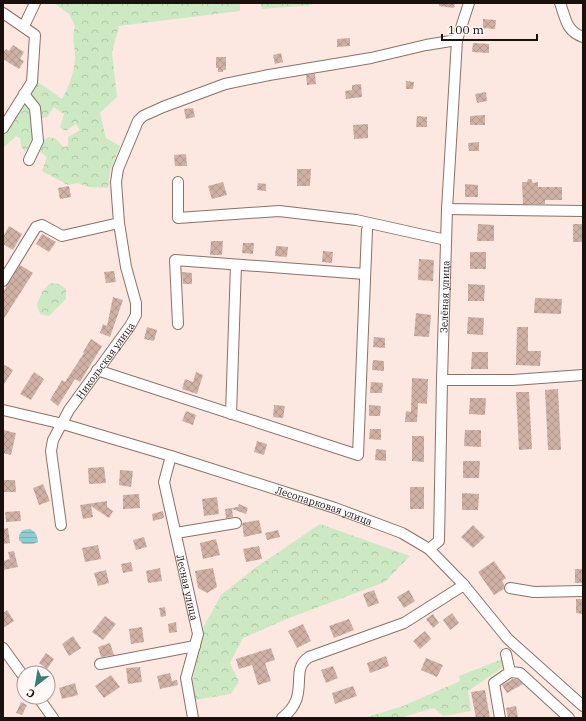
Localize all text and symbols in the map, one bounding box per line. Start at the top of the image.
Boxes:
scale bar [442,16,537,42]
text: 100 m [448,22,484,37]
street label: Зелёная улица [437,260,452,333]
street label: Никольская улица [73,320,137,401]
street label: Лесопарковая улица [274,483,375,528]
street label: Лесная улица [174,553,201,622]
north arrow [16,665,56,705]
text: С [24,686,38,701]

